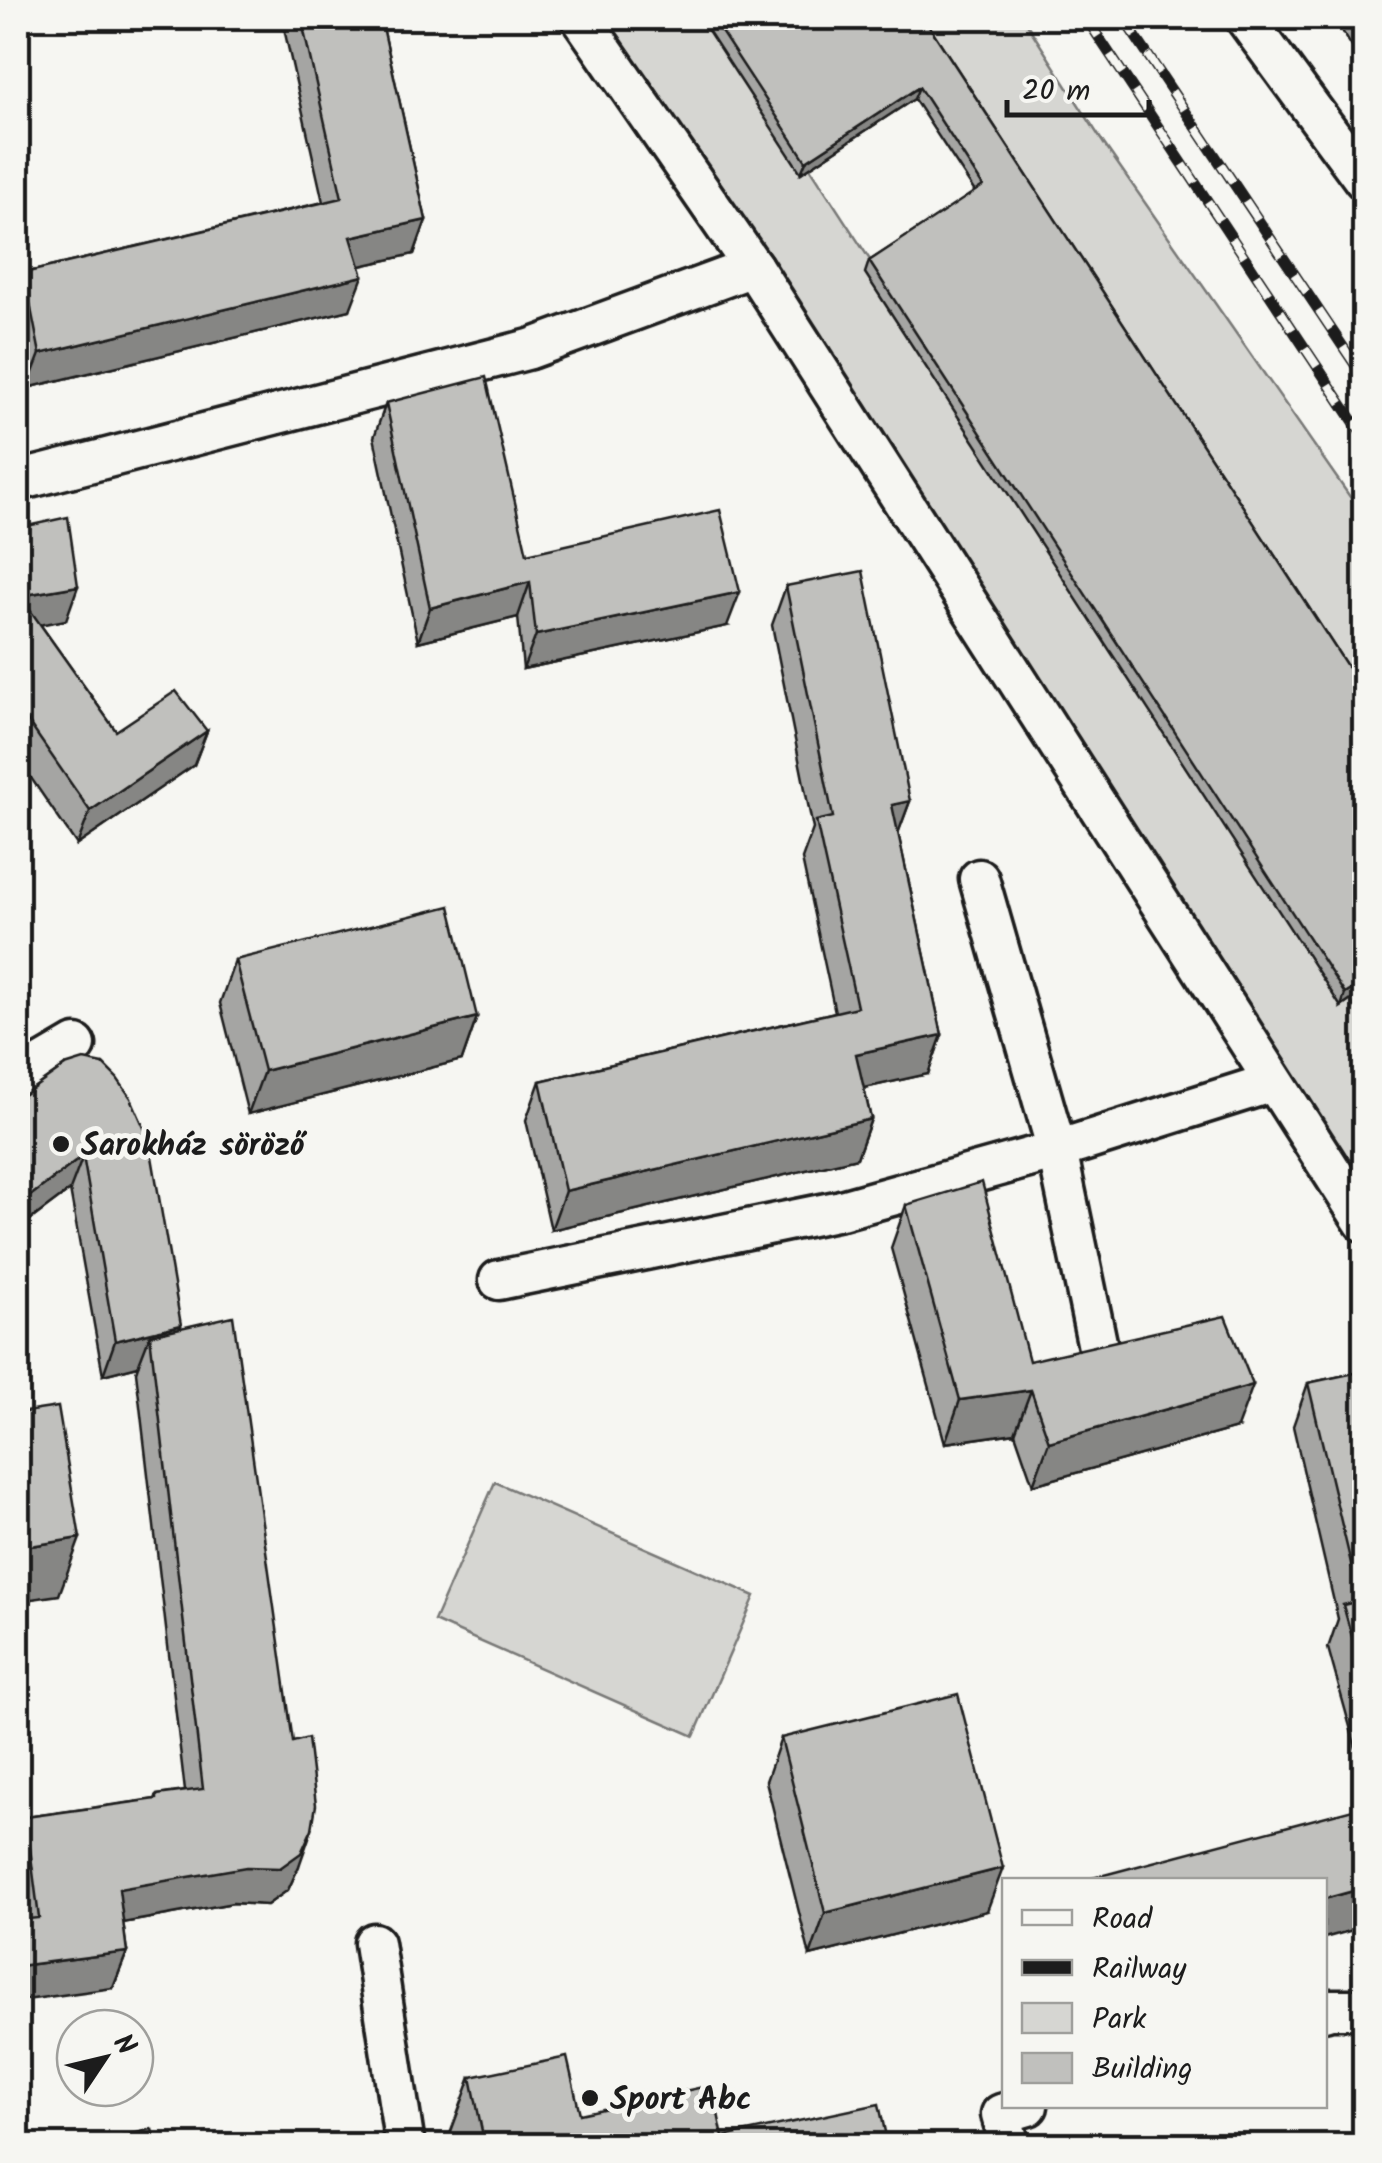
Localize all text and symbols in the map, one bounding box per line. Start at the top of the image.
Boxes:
scale bar [1007,55,1150,117]
text: 20 m [1022,68,1090,116]
place label: Sarokház söröző [81,1121,308,1172]
marker: Sarokház söröző [50,1133,72,1155]
legend [1002,1878,1327,2108]
text: Road [1092,1896,1153,1944]
text: Railway [1092,1946,1187,1994]
text: Park [1092,1996,1147,2044]
north arrow [55,2008,155,2108]
text: N [100,2025,147,2066]
text: Building [1092,2046,1192,2094]
place label: Sport Abc [610,2075,752,2126]
marker: Sport Abc [579,2087,601,2109]

